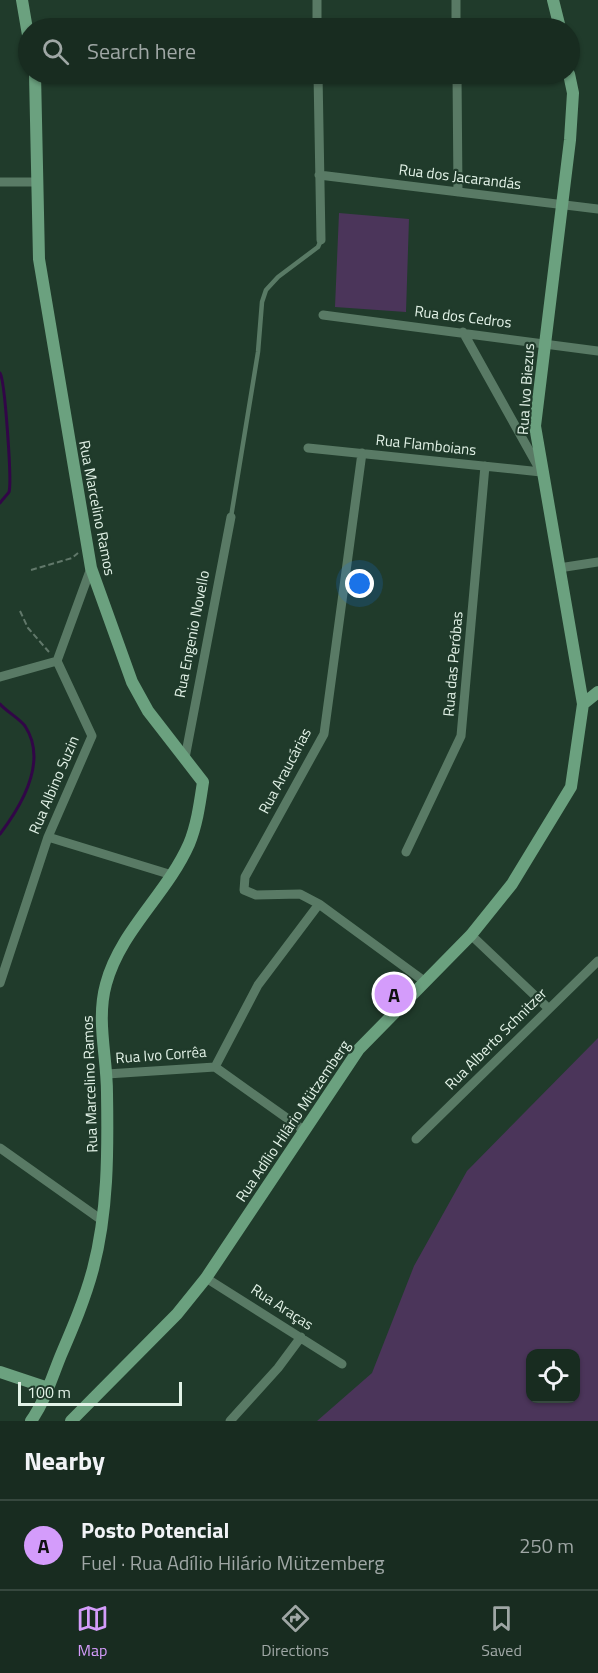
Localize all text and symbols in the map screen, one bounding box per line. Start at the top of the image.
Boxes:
search box [18,18,580,84]
text: Search here [87,34,196,68]
icon: search [39,35,72,68]
street label: Rua dos Jacarandás [398,158,523,195]
street label: Rua dos Cedros [413,299,513,334]
street label: Rua Ivo Biezus [511,342,540,436]
street label: Rua Flamboians [375,428,478,461]
street label: Rua Marcelino Ramos [73,438,122,578]
street label: Rua Engenio Novello [168,568,215,700]
your location [345,569,374,598]
street label: Rua das Peróbas [436,610,469,717]
street label: Rua Araucárias [252,724,317,818]
street label: Rua Albino Suzin [22,732,85,838]
pin: A [374,972,414,1016]
street label: Rua Alberto Schnitzer [439,982,552,1095]
street label: Rua Marcelino Ramos [76,1015,103,1153]
street label: Rua Adílio Hilário Mützemberg [230,1035,356,1206]
street label: Rua Ivo Corrêa [115,1040,208,1069]
street label: Rua Araças [246,1278,318,1335]
map controls [526,1349,580,1403]
button: locate [526,1349,580,1403]
scale bar [18,1379,182,1406]
text: 100 m [27,1380,71,1404]
text: Nearby [24,1441,105,1480]
text: Posto Potencial [81,1513,229,1547]
text: A [37,1530,50,1561]
text: 250 m [519,1530,574,1561]
text: Fuel · Rua Adílio Hilário Mützemberg [81,1547,385,1578]
tab: Map [76,1602,109,1662]
tab: Directions [261,1602,329,1662]
tab: Saved [481,1602,522,1662]

